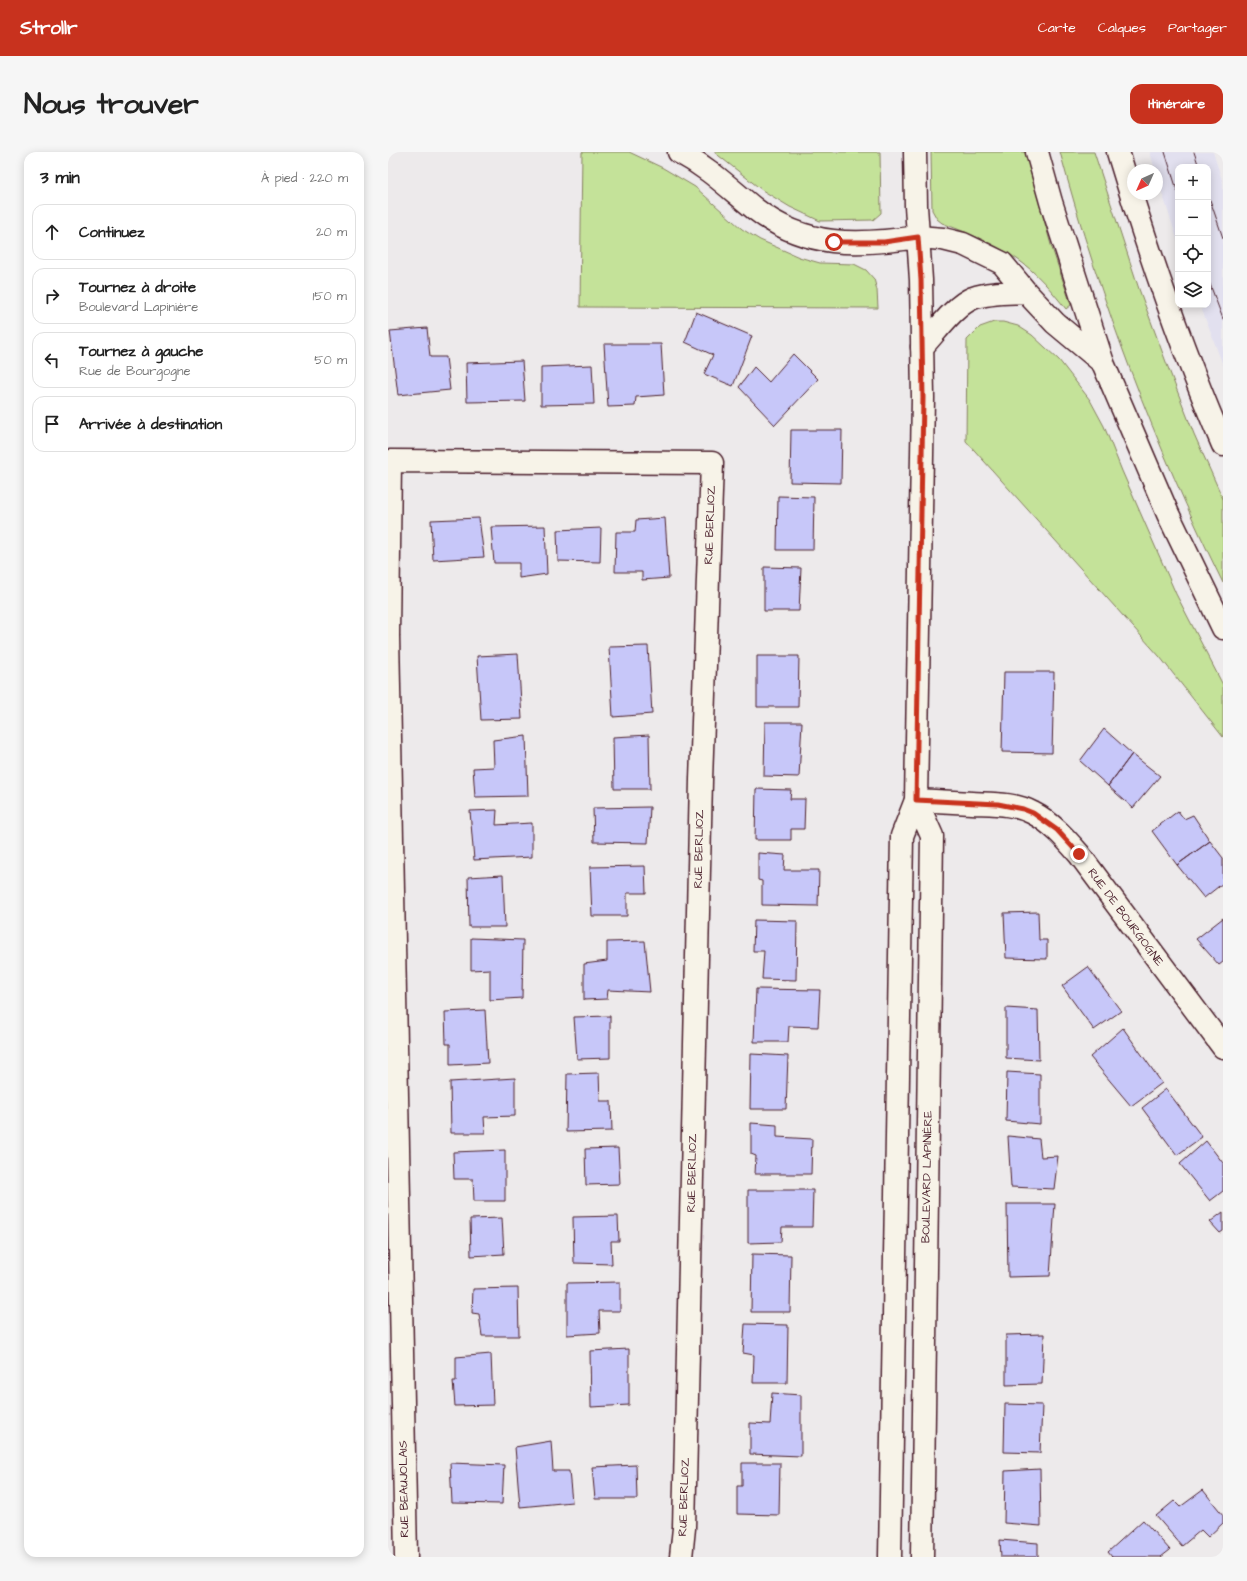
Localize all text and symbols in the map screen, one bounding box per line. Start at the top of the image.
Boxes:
text: Strollr [20,15,78,42]
text: Carte [1038,18,1076,38]
text: Calques [1098,18,1146,38]
text: Partager [1168,18,1227,38]
button: Itinéraire [1130,84,1223,124]
text: Nous trouver [24,85,199,124]
north arrow [1127,164,1163,200]
map controls [1175,164,1211,308]
button: + [1175,164,1211,200]
text: 3 min [40,166,80,190]
text: À pied · 220 m [261,169,348,187]
button: − [1175,200,1211,236]
icon: ahead [41,221,63,243]
text: Continuez [79,222,145,243]
text: 20 m [316,223,347,241]
route start [825,233,843,251]
button: locate [1175,236,1211,272]
button: layers [1175,272,1211,308]
text: Tournez à droite [79,277,196,298]
icon: right [41,285,63,307]
text: 150 m [313,287,347,305]
text: Boulevard Lapinière [79,298,198,316]
text: Tournez à gauche [79,341,203,362]
icon: left [41,349,63,371]
text: 50 m [314,351,347,369]
text: Rue de Bourgogne [79,362,191,380]
icon: arrive [41,413,63,435]
text: Arrivée à destination [79,414,222,435]
street label: RUE BERLIOZ [700,485,720,565]
street label: RUE BERLIOZ [690,809,708,889]
route end [1070,845,1088,863]
street label: RUE DE BOURGOGNE [1084,865,1168,969]
street label: BOULEVARD LAPINIÈRE [917,1111,937,1243]
street label: RUE BERLIOZ [683,1133,701,1213]
street label: RUE BEAUJOLAIS [395,1440,413,1538]
street label: RUE BERLIOZ [674,1457,694,1537]

